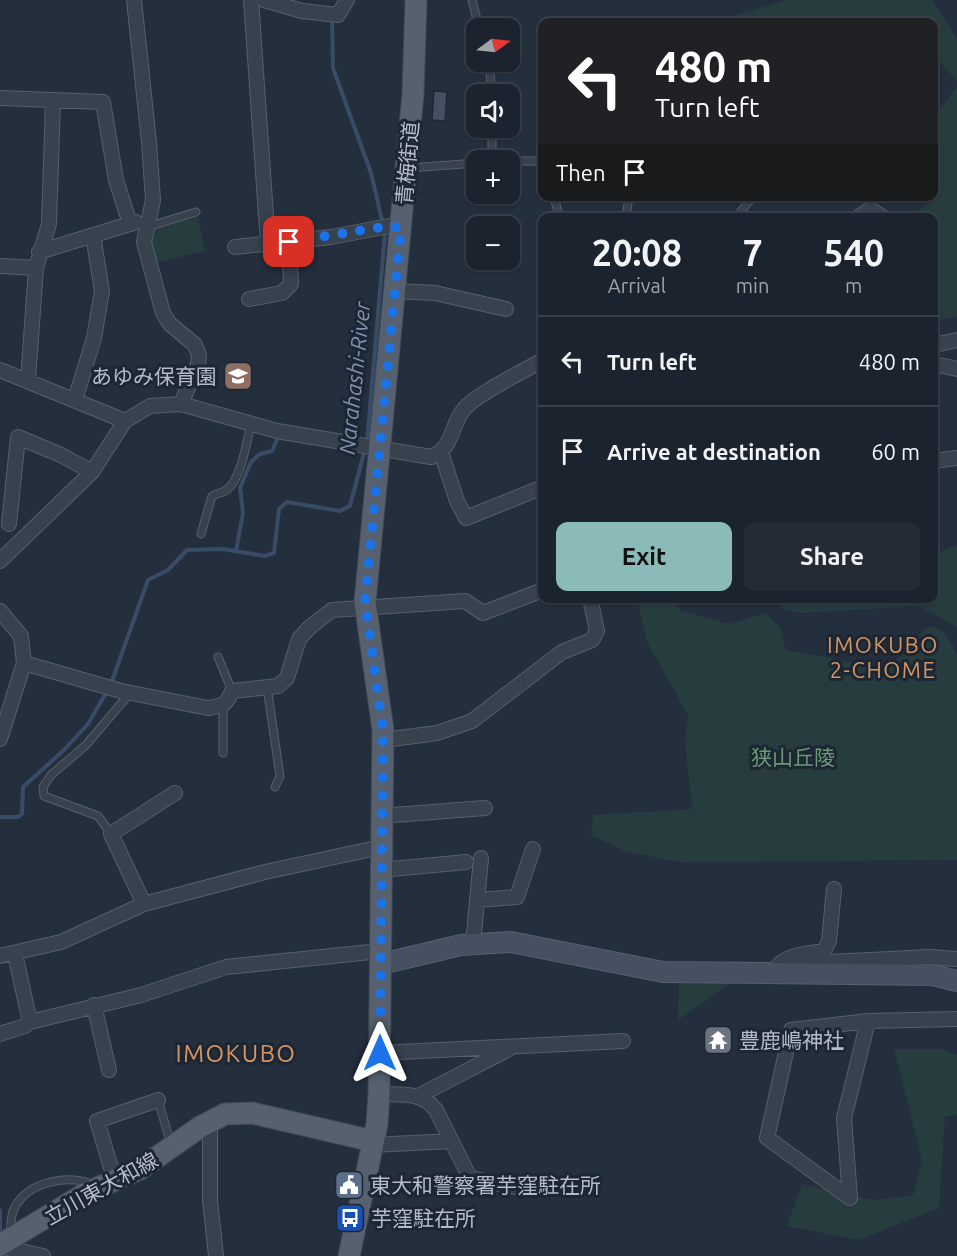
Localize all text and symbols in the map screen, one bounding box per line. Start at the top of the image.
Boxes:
north arrow [466,18,520,72]
map controls [466,18,520,270]
icon: left [556,42,634,120]
text: 480 m [655,43,772,90]
button: sound [466,84,520,138]
text: Turn left [655,92,759,122]
street label: 青梅街道 [391,120,423,206]
button: + [466,150,520,204]
icon: arrive [618,156,651,189]
text: Then [556,160,606,185]
pin [263,216,314,267]
button: − [466,216,520,270]
icon: arrive [272,225,305,258]
text: 20:08 [592,232,682,273]
text: 7 [742,232,763,273]
text: 540 [823,232,884,273]
text: Arrival [608,274,666,297]
text: min [736,274,769,297]
text: m [845,274,862,297]
water label: Narahashi-River [334,300,375,456]
icon: left [556,345,589,378]
text: Turn left [607,349,697,374]
text: 480 m [859,349,920,374]
school or university icon: あゆみ保育園 [222,360,254,392]
place label: あゆみ保育園 [91,364,217,388]
icon: arrive [556,435,589,468]
text: Arrive at destination [607,439,821,464]
text: 60 m [871,439,920,464]
button: Exit [556,522,732,591]
button: Share [744,522,920,591]
district label: IMOKUBO 2-CHOME [827,632,939,682]
park label: 狭山丘陵 [751,745,835,769]
position arrow [348,1021,412,1085]
temple icon: 豊鹿嶋神社 [702,1024,734,1056]
place label: 豊鹿嶋神社 [739,1028,844,1052]
district label: IMOKUBO [176,1040,297,1067]
street label: 立川東大和線 [40,1147,162,1229]
public building icon: 東大和警察署芋窪駐在所 [333,1169,365,1201]
place label: 東大和警察署芋窪駐在所 [370,1173,601,1197]
bus stop icon: 芋窪駐在所 [334,1202,366,1234]
place label: 芋窪駐在所 [371,1206,476,1230]

